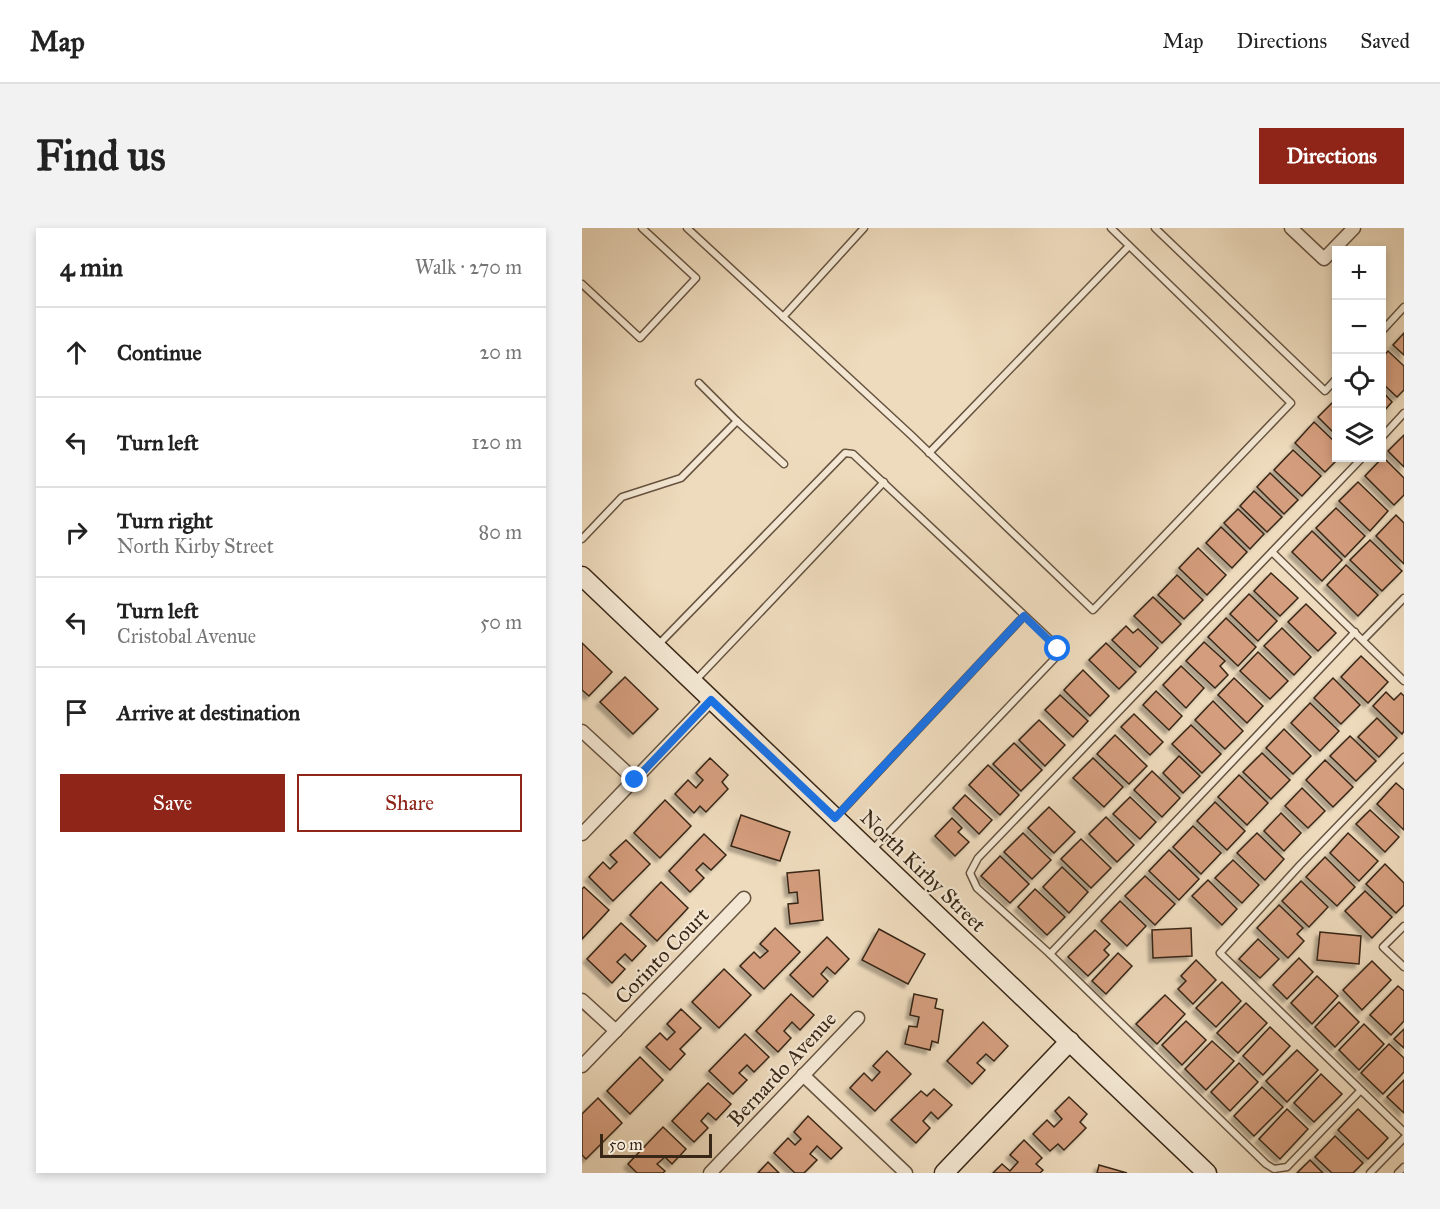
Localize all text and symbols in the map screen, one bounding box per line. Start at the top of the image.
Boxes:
text: Map [30,24,85,59]
text: Map [1163,28,1204,54]
text: Directions [1237,28,1327,54]
text: Saved [1360,28,1410,54]
button: Directions [1259,128,1404,184]
text: Find us [36,130,166,182]
map controls [1332,246,1386,462]
button: + [1332,246,1386,300]
text: 4 min [60,251,123,283]
text: Walk · 270 m [415,255,522,279]
button: − [1332,300,1386,354]
icon: ahead [60,336,93,369]
text: Continue [117,339,202,366]
text: 20 m [479,340,522,364]
button: locate [1332,354,1386,408]
button: layers [1332,408,1386,462]
icon: left [60,426,93,459]
text: Turn left [117,429,199,456]
text: 120 m [471,430,522,454]
text: Turn right [117,507,213,534]
icon: right [60,516,93,549]
text: 80 m [479,520,522,544]
text: North Kirby Street [117,534,274,558]
text: Turn left [117,597,199,624]
icon: left [60,606,93,639]
text: 50 m [480,610,522,634]
text: Cristobal Avenue [117,624,256,648]
route start [1044,635,1070,661]
icon: arrive [60,696,93,729]
text: Arrive at destination [117,699,300,726]
route end [621,766,647,792]
button: Save [60,774,285,832]
button: Share [297,774,522,832]
street label: North Kirby Street [855,804,992,938]
street label: Corinto Court [610,902,715,1010]
street label: Bernardo Avenue [722,1006,842,1132]
scale bar [600,1131,712,1158]
text: 50 m [609,1135,643,1154]

